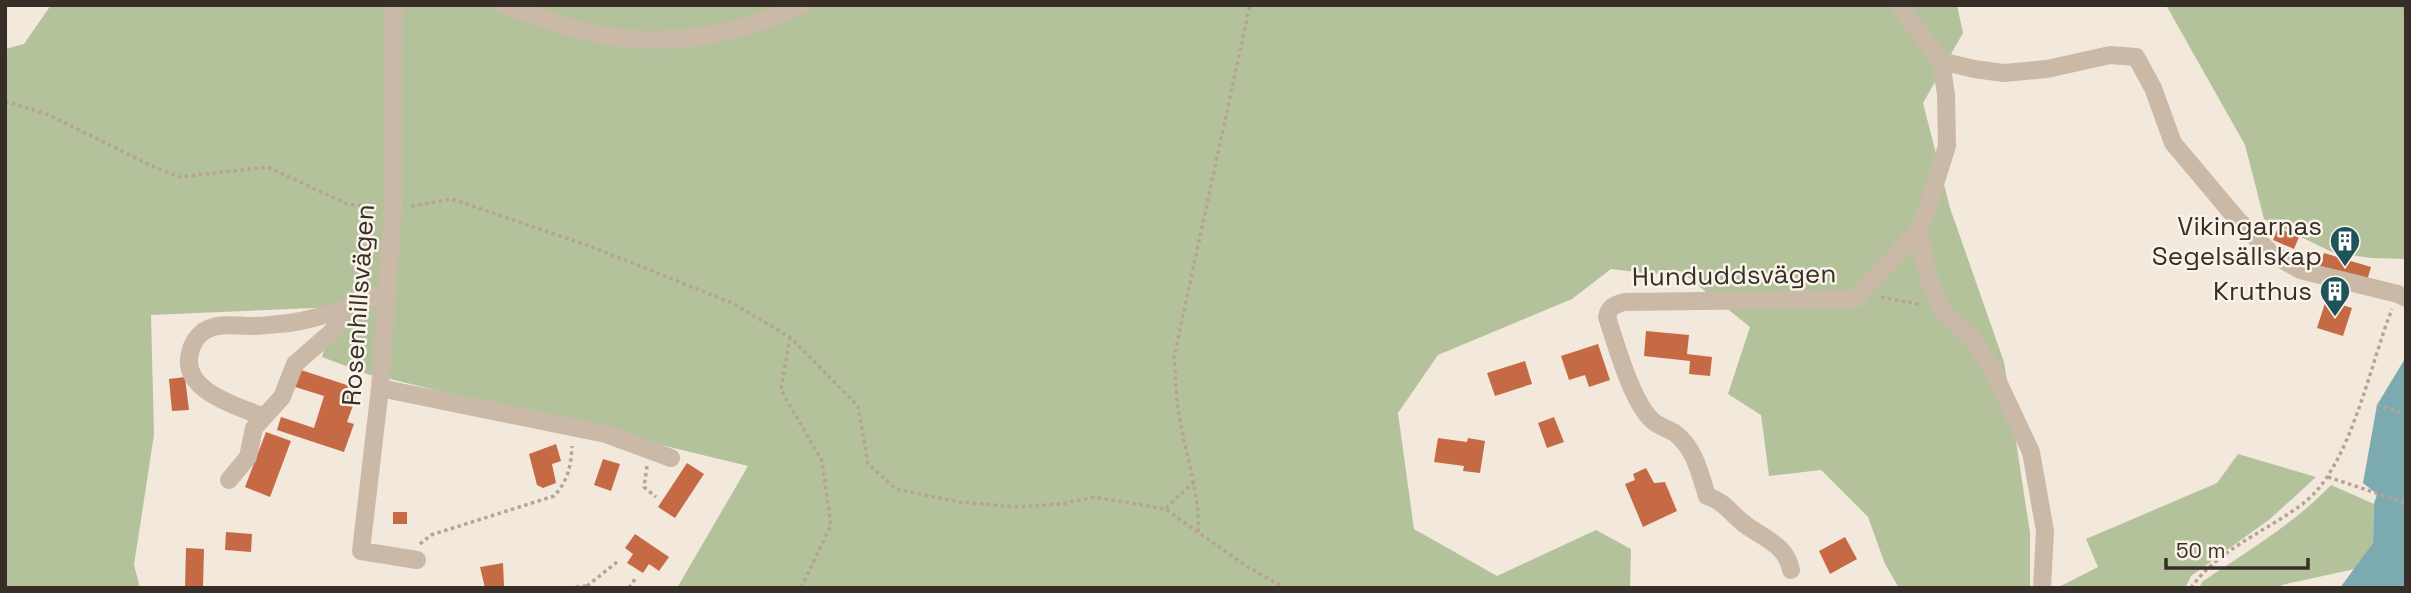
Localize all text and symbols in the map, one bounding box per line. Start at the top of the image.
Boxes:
street label: Rosenhillsvägen [334,203,382,407]
place label: Vikingarnas Segelsällskap [2152,209,2322,273]
building icon: Vikingarnas Segelsällskap [2328,224,2362,268]
street label: Hunduddsvägen [1631,256,1837,294]
place label: Kruthus [2213,274,2312,308]
building icon: Kruthus [2318,274,2352,318]
scale bar [2166,526,2308,570]
text: 50 m [2176,537,2226,564]

